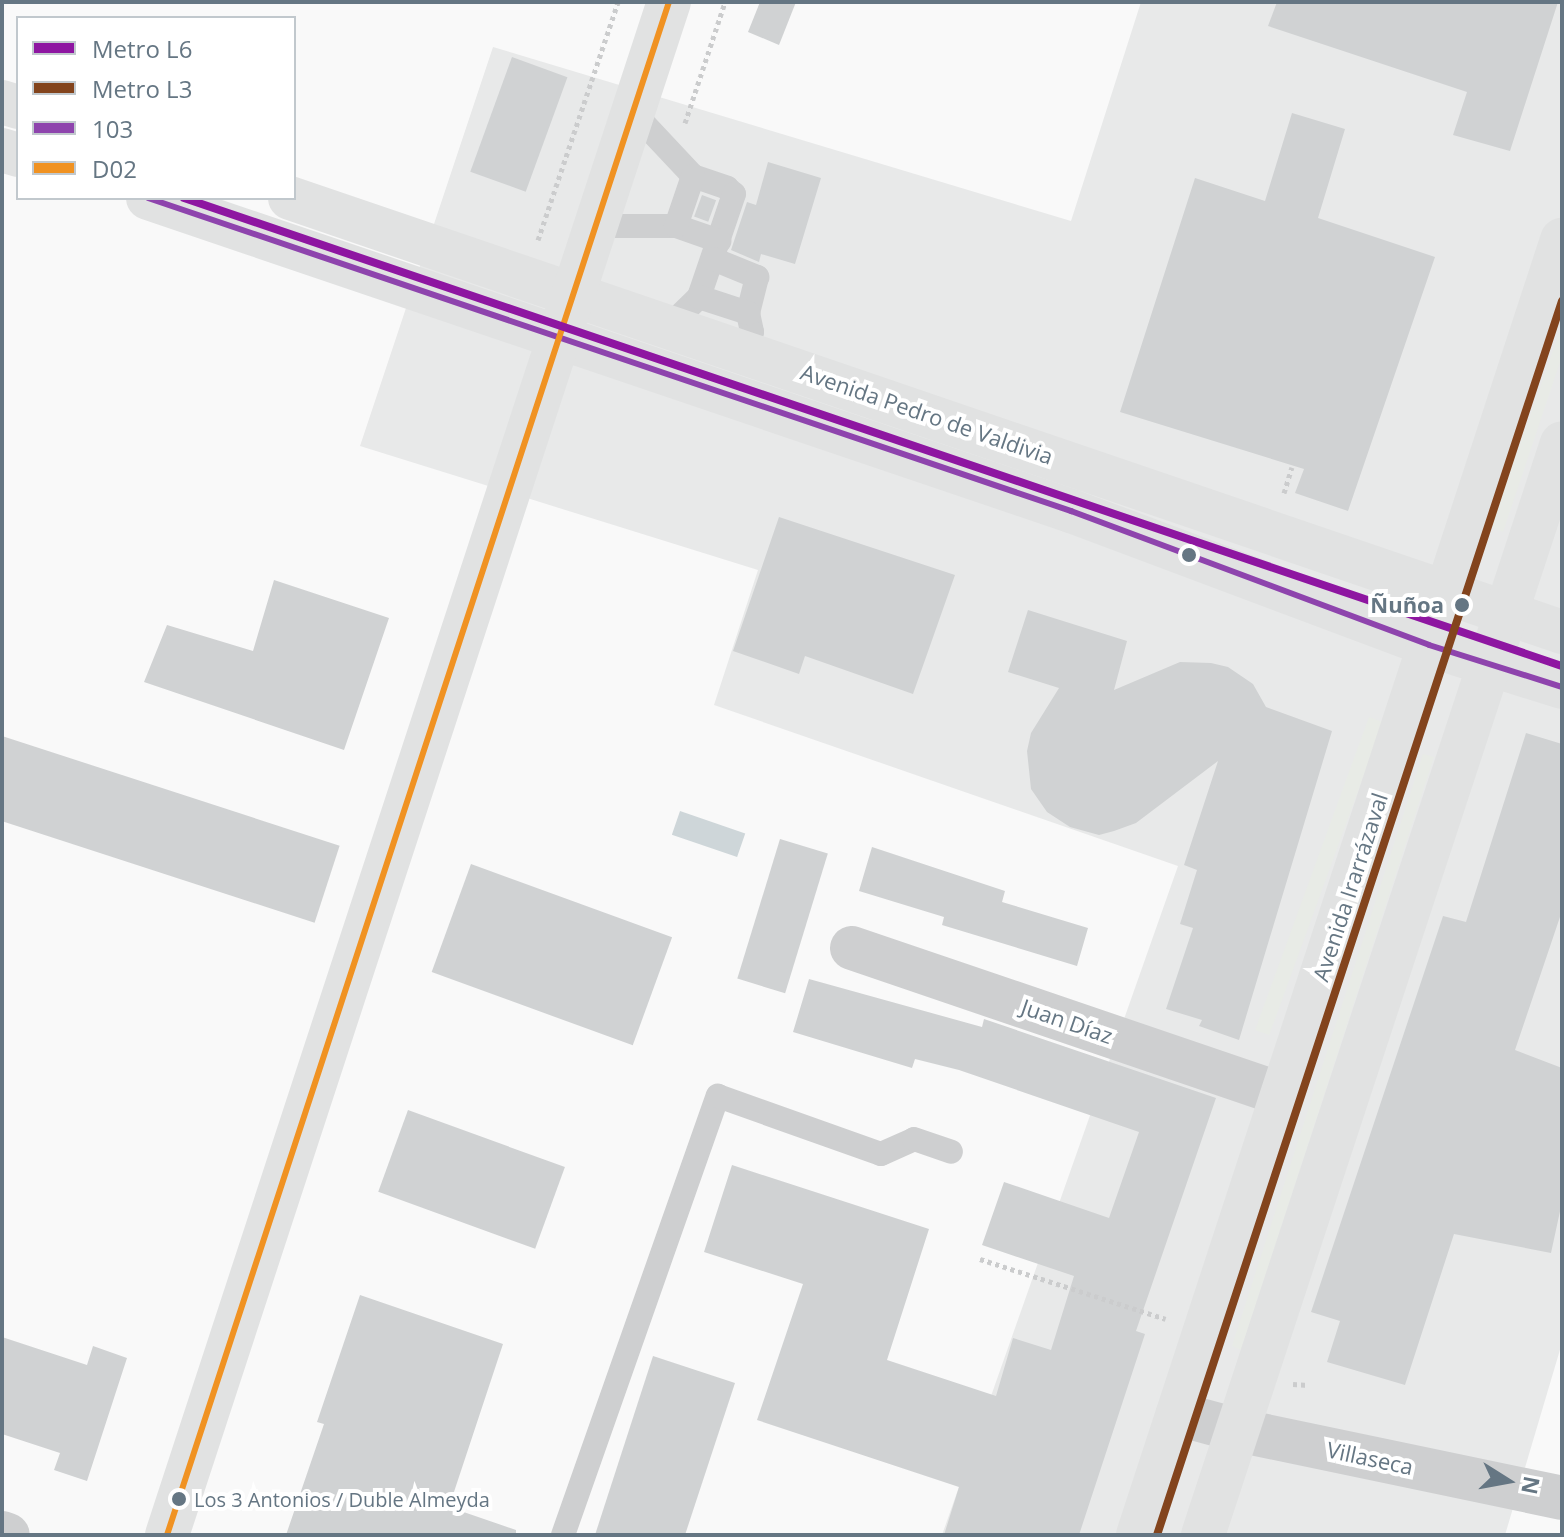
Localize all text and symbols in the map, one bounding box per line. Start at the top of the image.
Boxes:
legend [16,16,296,200]
text: Metro L6 [92,32,192,65]
text: Metro L3 [92,72,192,105]
text: 103 [92,112,133,145]
text: D02 [92,152,137,185]
street label: Avenida Pedro de Valdivia [797,358,1057,470]
unlabelled marker [1181,547,1197,563]
place label: Ñuñoa [1370,592,1444,618]
marker: Ñuñoa [1451,594,1473,616]
street label: Avenida Irarrázaval [1307,789,1393,985]
street label: Juan Díaz [1018,993,1116,1049]
street label: Villaseca [1324,1436,1416,1480]
north arrow [1468,1441,1548,1521]
text: N [1515,1474,1548,1497]
place label: Los 3 Antonios / Duble Almeyda [194,1487,490,1511]
marker: Los 3 Antonios / Duble Almeyda [171,1491,187,1507]

